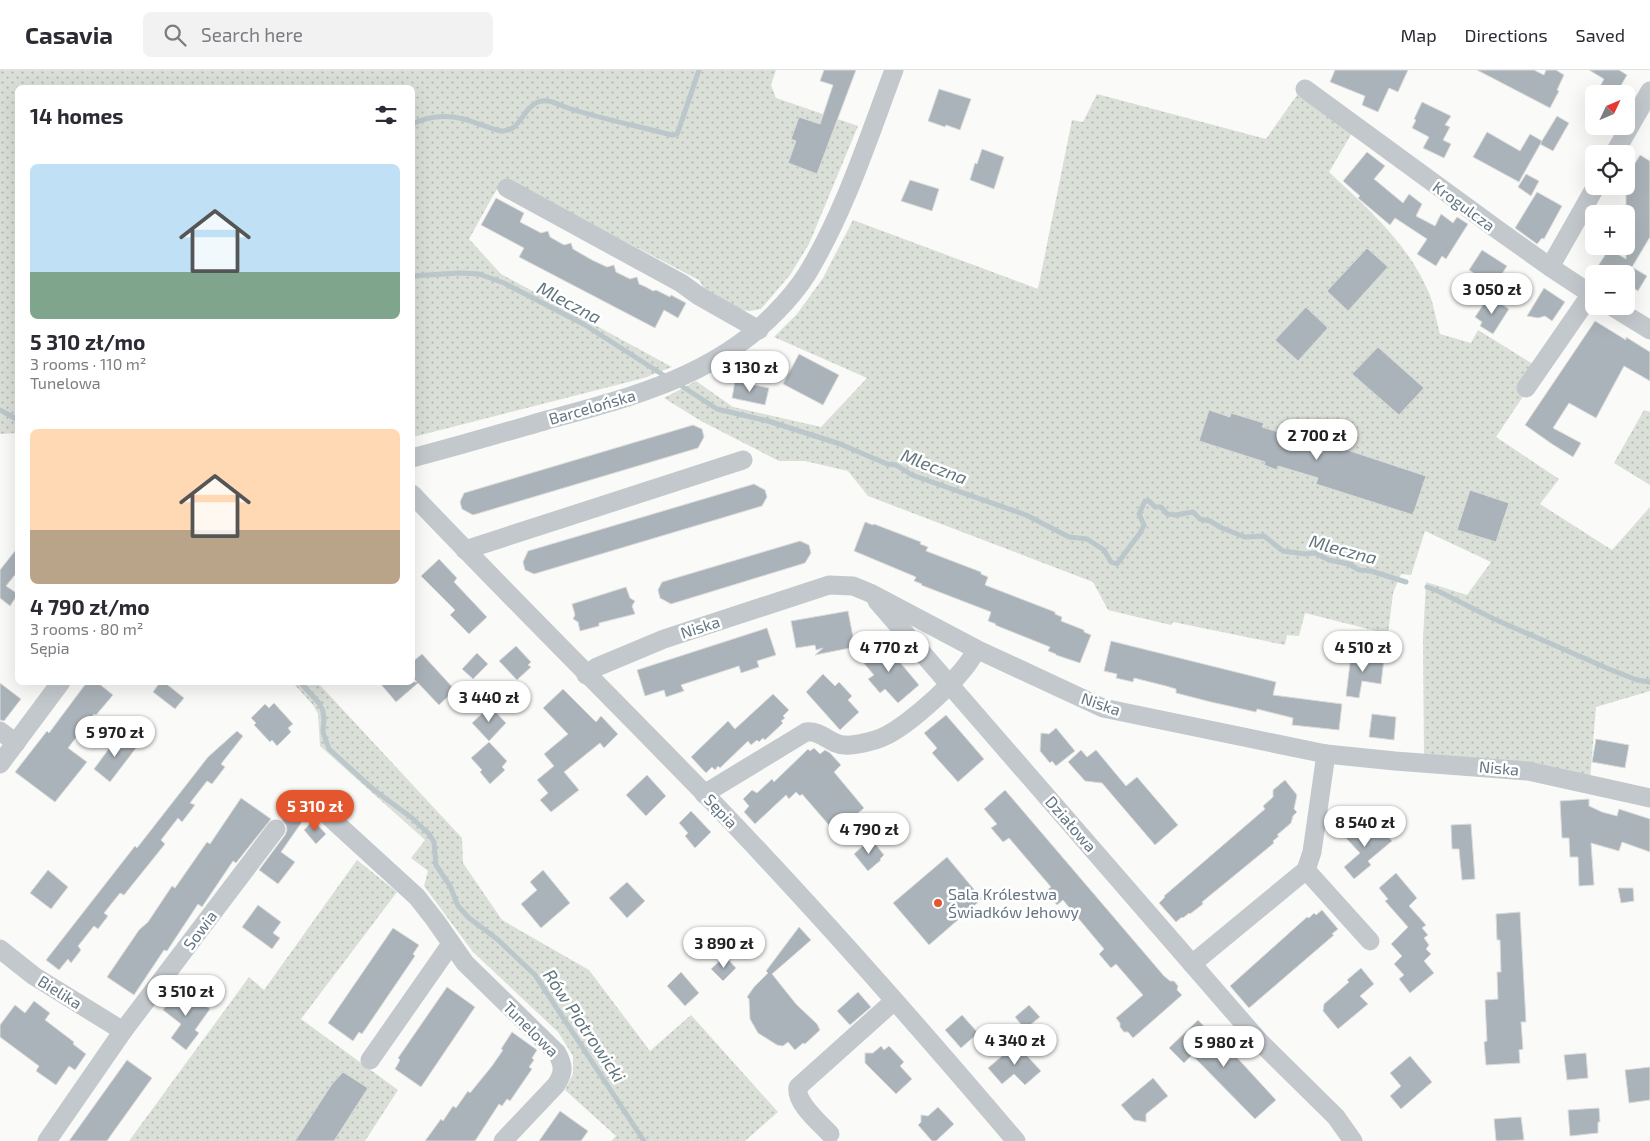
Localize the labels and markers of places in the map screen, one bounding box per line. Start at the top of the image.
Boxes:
pin: 3 050 zł [1440,272,1544,315]
pin: 3 130 zł [698,350,802,393]
pin: 2 700 zł [1265,418,1369,461]
pin: 4 770 zł [837,630,941,673]
pin: 4 510 zł [1311,630,1415,673]
pin: 3 440 zł [437,680,541,723]
pin: 5 970 zł [63,716,167,758]
pin: 5 310 zł [263,790,367,832]
pin: 8 540 zł [1313,806,1417,848]
pin: 4 790 zł [817,812,921,855]
place label: Sala Królestwa Świadków Jehowy [948,884,1080,921]
marker: Sala Królestwa Świadków Jehowy [932,897,944,909]
pin: 3 890 zł [672,926,776,969]
pin: 3 510 zł [134,974,238,1017]
pin: 4 340 zł [963,1024,1067,1066]
pin: 5 980 zł [1172,1026,1276,1068]

